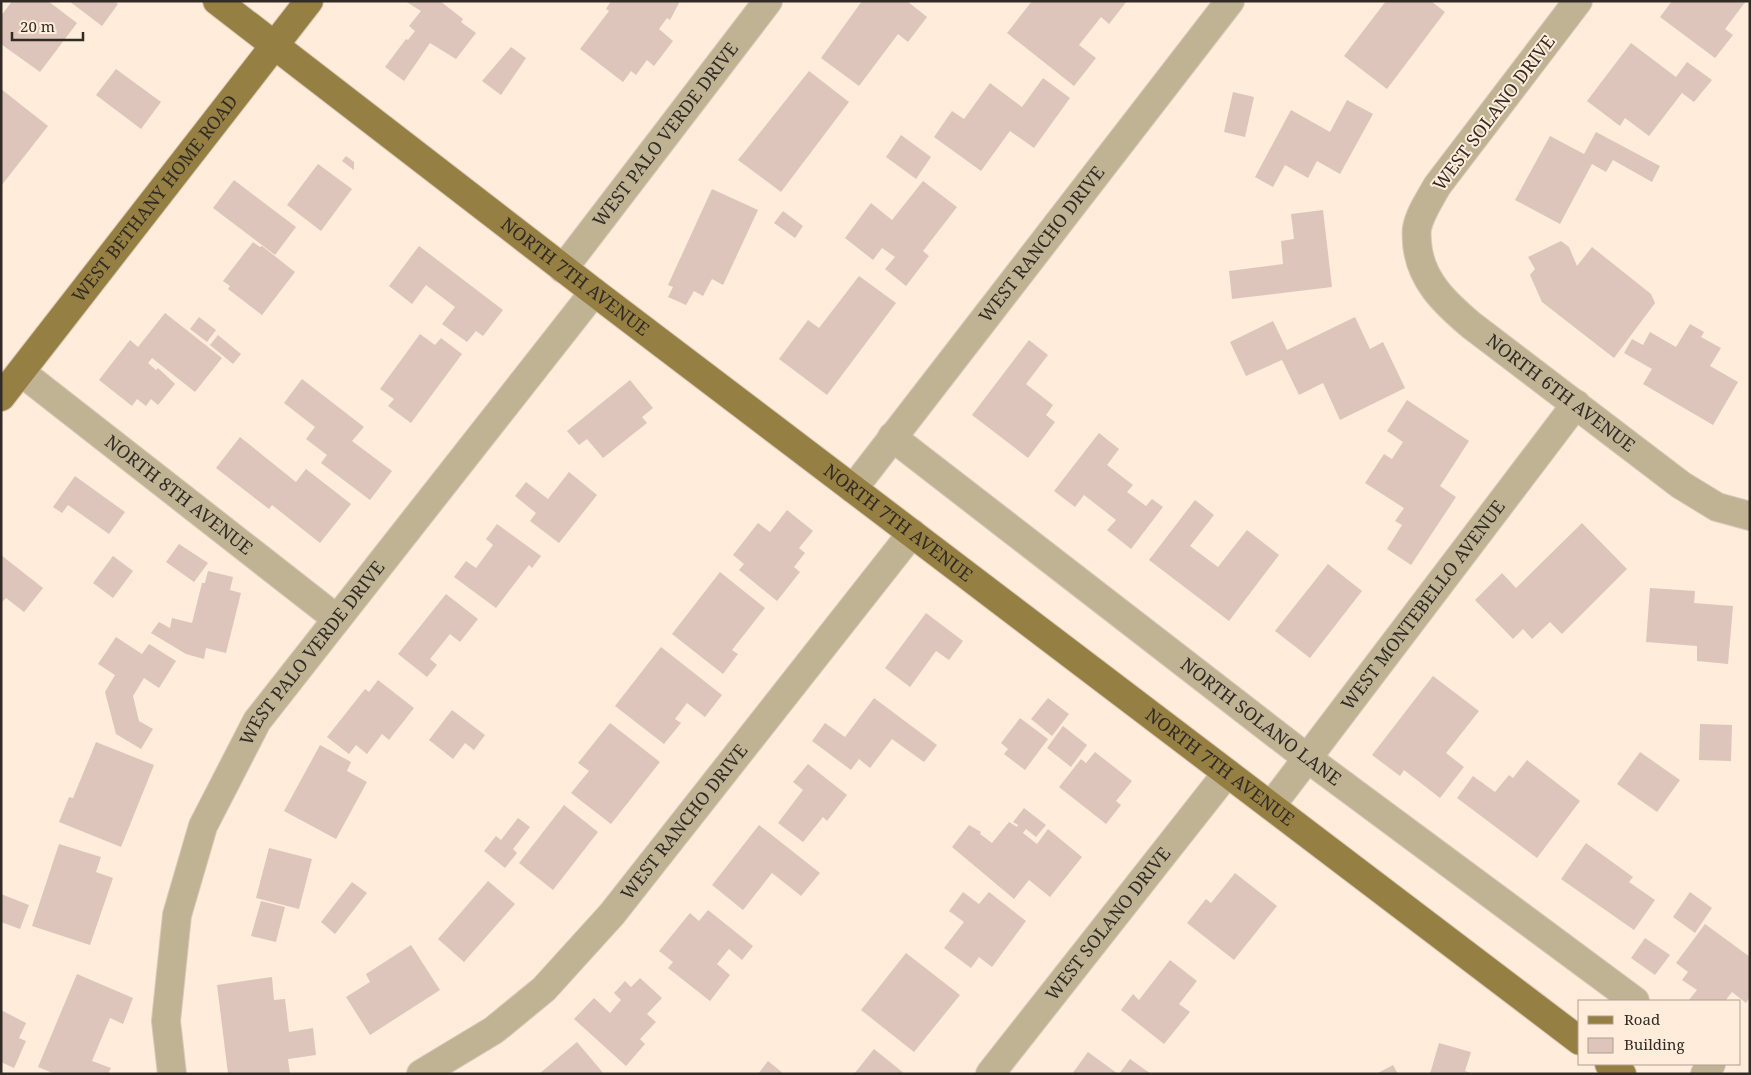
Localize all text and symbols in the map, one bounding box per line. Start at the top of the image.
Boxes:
scale bar [12,10,84,42]
text: 20 m [20,16,55,36]
street label: WEST SOLANO DRIVE [1427,30,1560,195]
street label: WEST PALO VERDE DRIVE [587,37,743,231]
street label: WEST BETHANY HOME ROAD [66,90,243,307]
street label: WEST RANCHO DRIVE [973,161,1109,327]
street label: NORTH 7TH AVENUE [496,212,655,341]
street label: NORTH 6TH AVENUE [1482,328,1640,457]
street label: NORTH 8TH AVENUE [100,429,258,560]
street label: NORTH 7TH AVENUE [819,458,978,586]
street label: WEST MONTEBELLO AVENUE [1335,495,1510,714]
street label: WEST PALO VERDE DRIVE [234,555,389,749]
street label: NORTH SOLANO LANE [1176,652,1346,790]
street label: NORTH 7TH AVENUE [1141,702,1300,831]
street label: WEST RANCHO DRIVE [615,739,752,904]
street label: WEST SOLANO DRIVE [1039,842,1175,1005]
legend [1578,1000,1741,1065]
text: Road [1624,1009,1660,1029]
text: Building [1624,1034,1685,1054]

